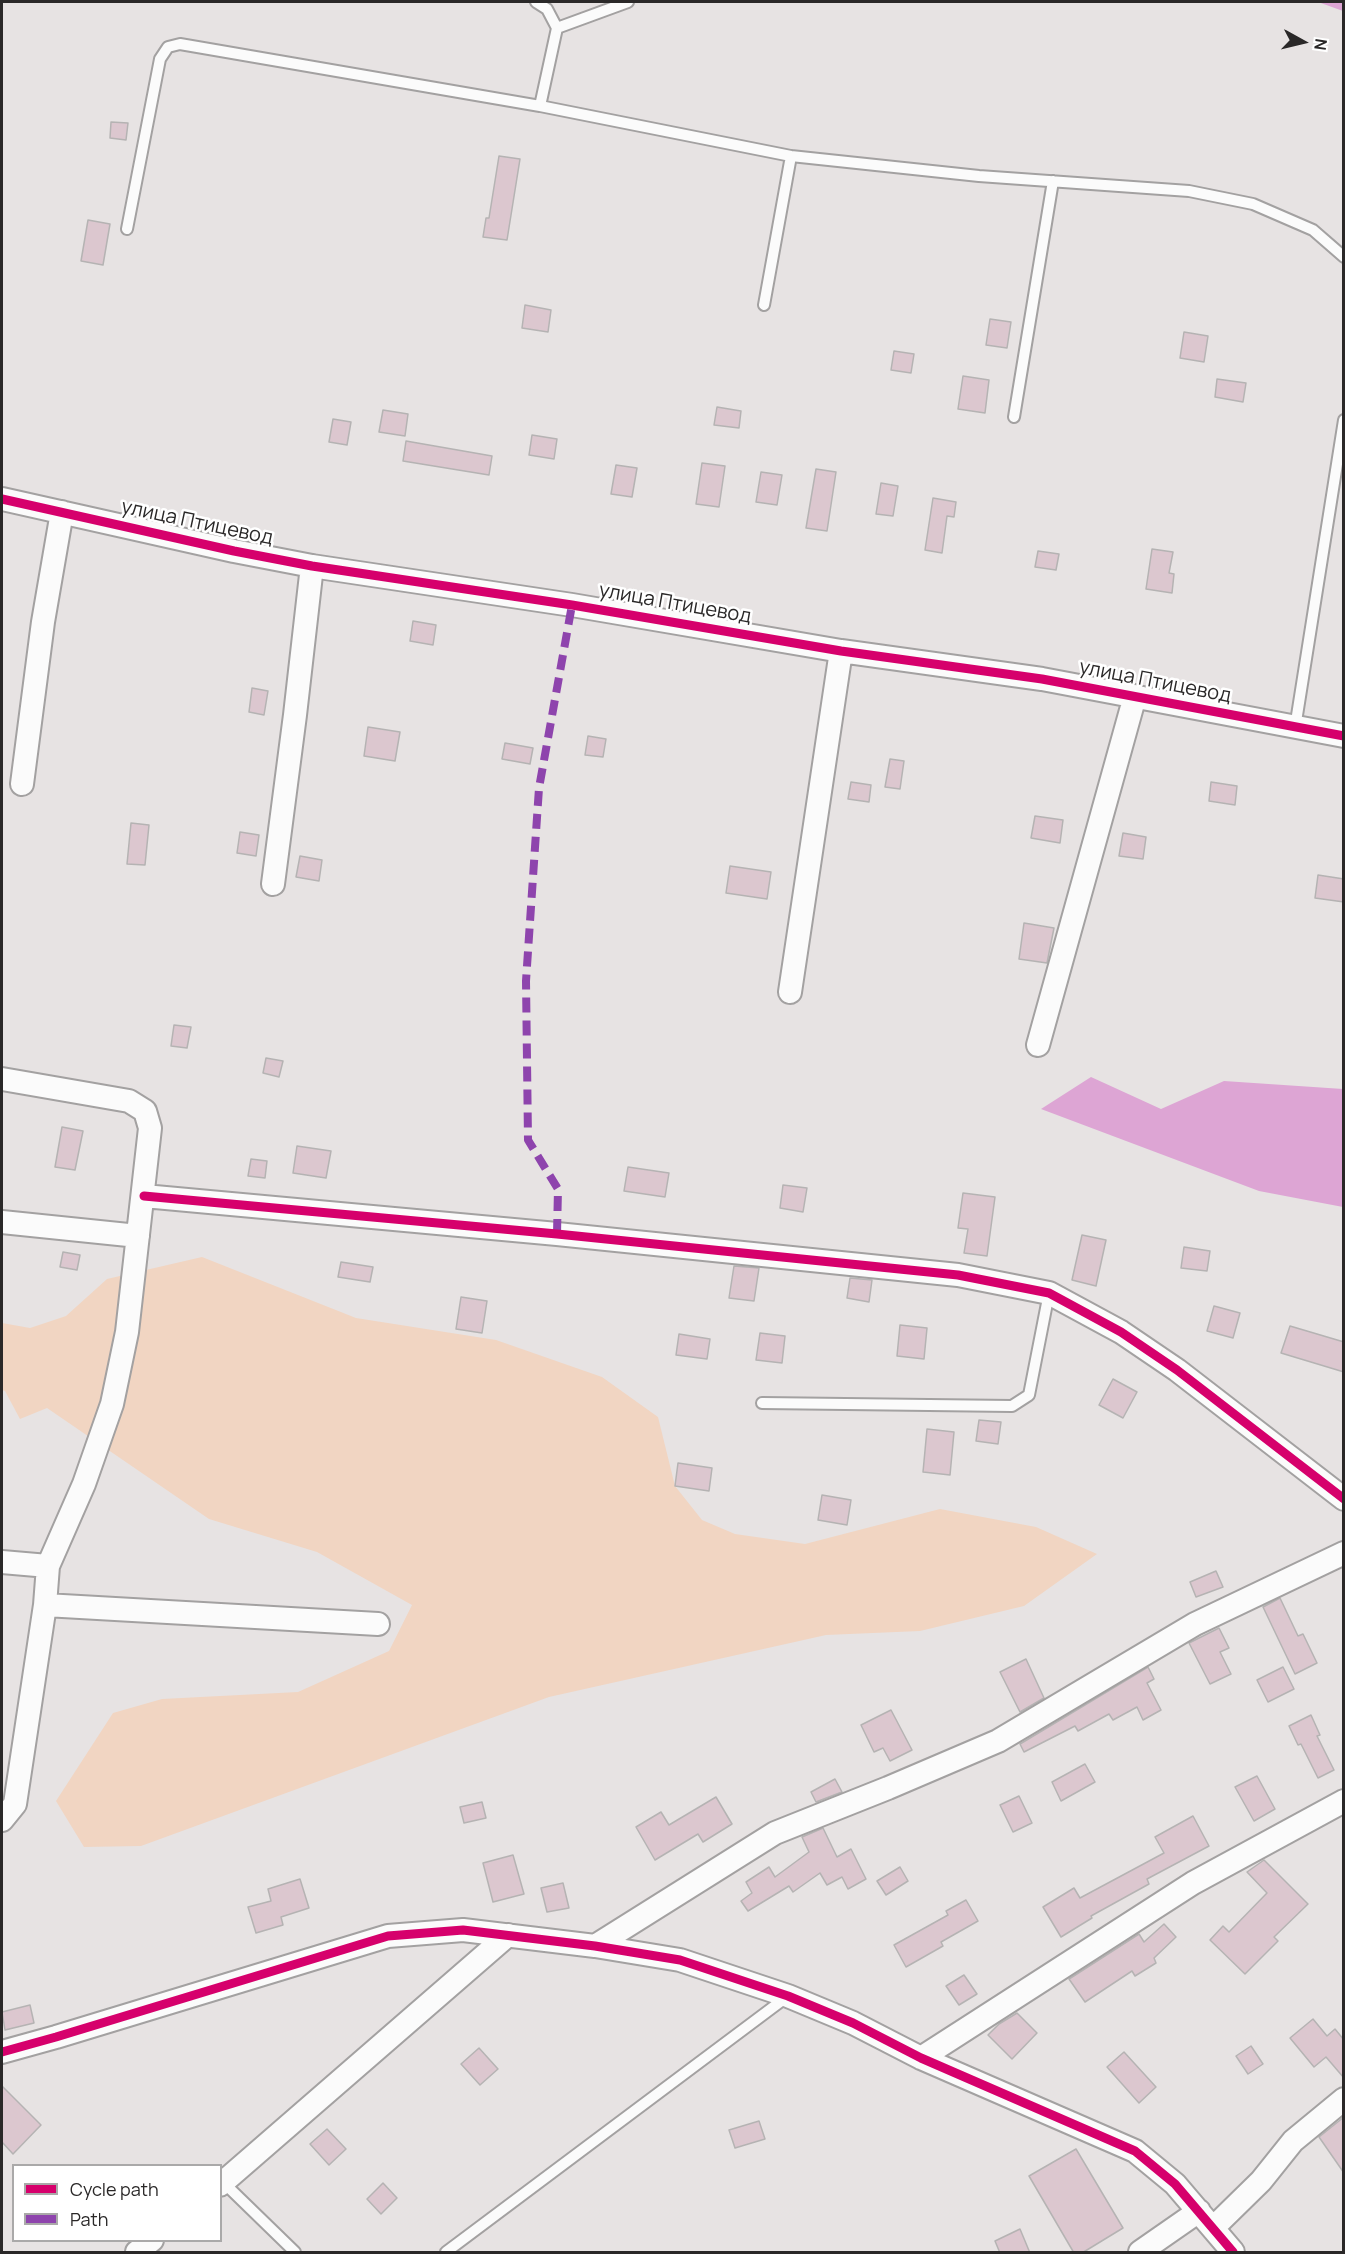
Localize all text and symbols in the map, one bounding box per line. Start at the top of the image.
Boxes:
north arrow [1273,12,1333,72]
text: N [1309,37,1333,52]
street label: улица Птицевод [119,495,275,551]
street label: улица Птицевод [597,579,753,629]
street label: улица Птицевод [1077,655,1233,709]
legend [12,2164,222,2242]
text: Cycle path [70,2177,159,2201]
text: Path [70,2207,108,2231]

